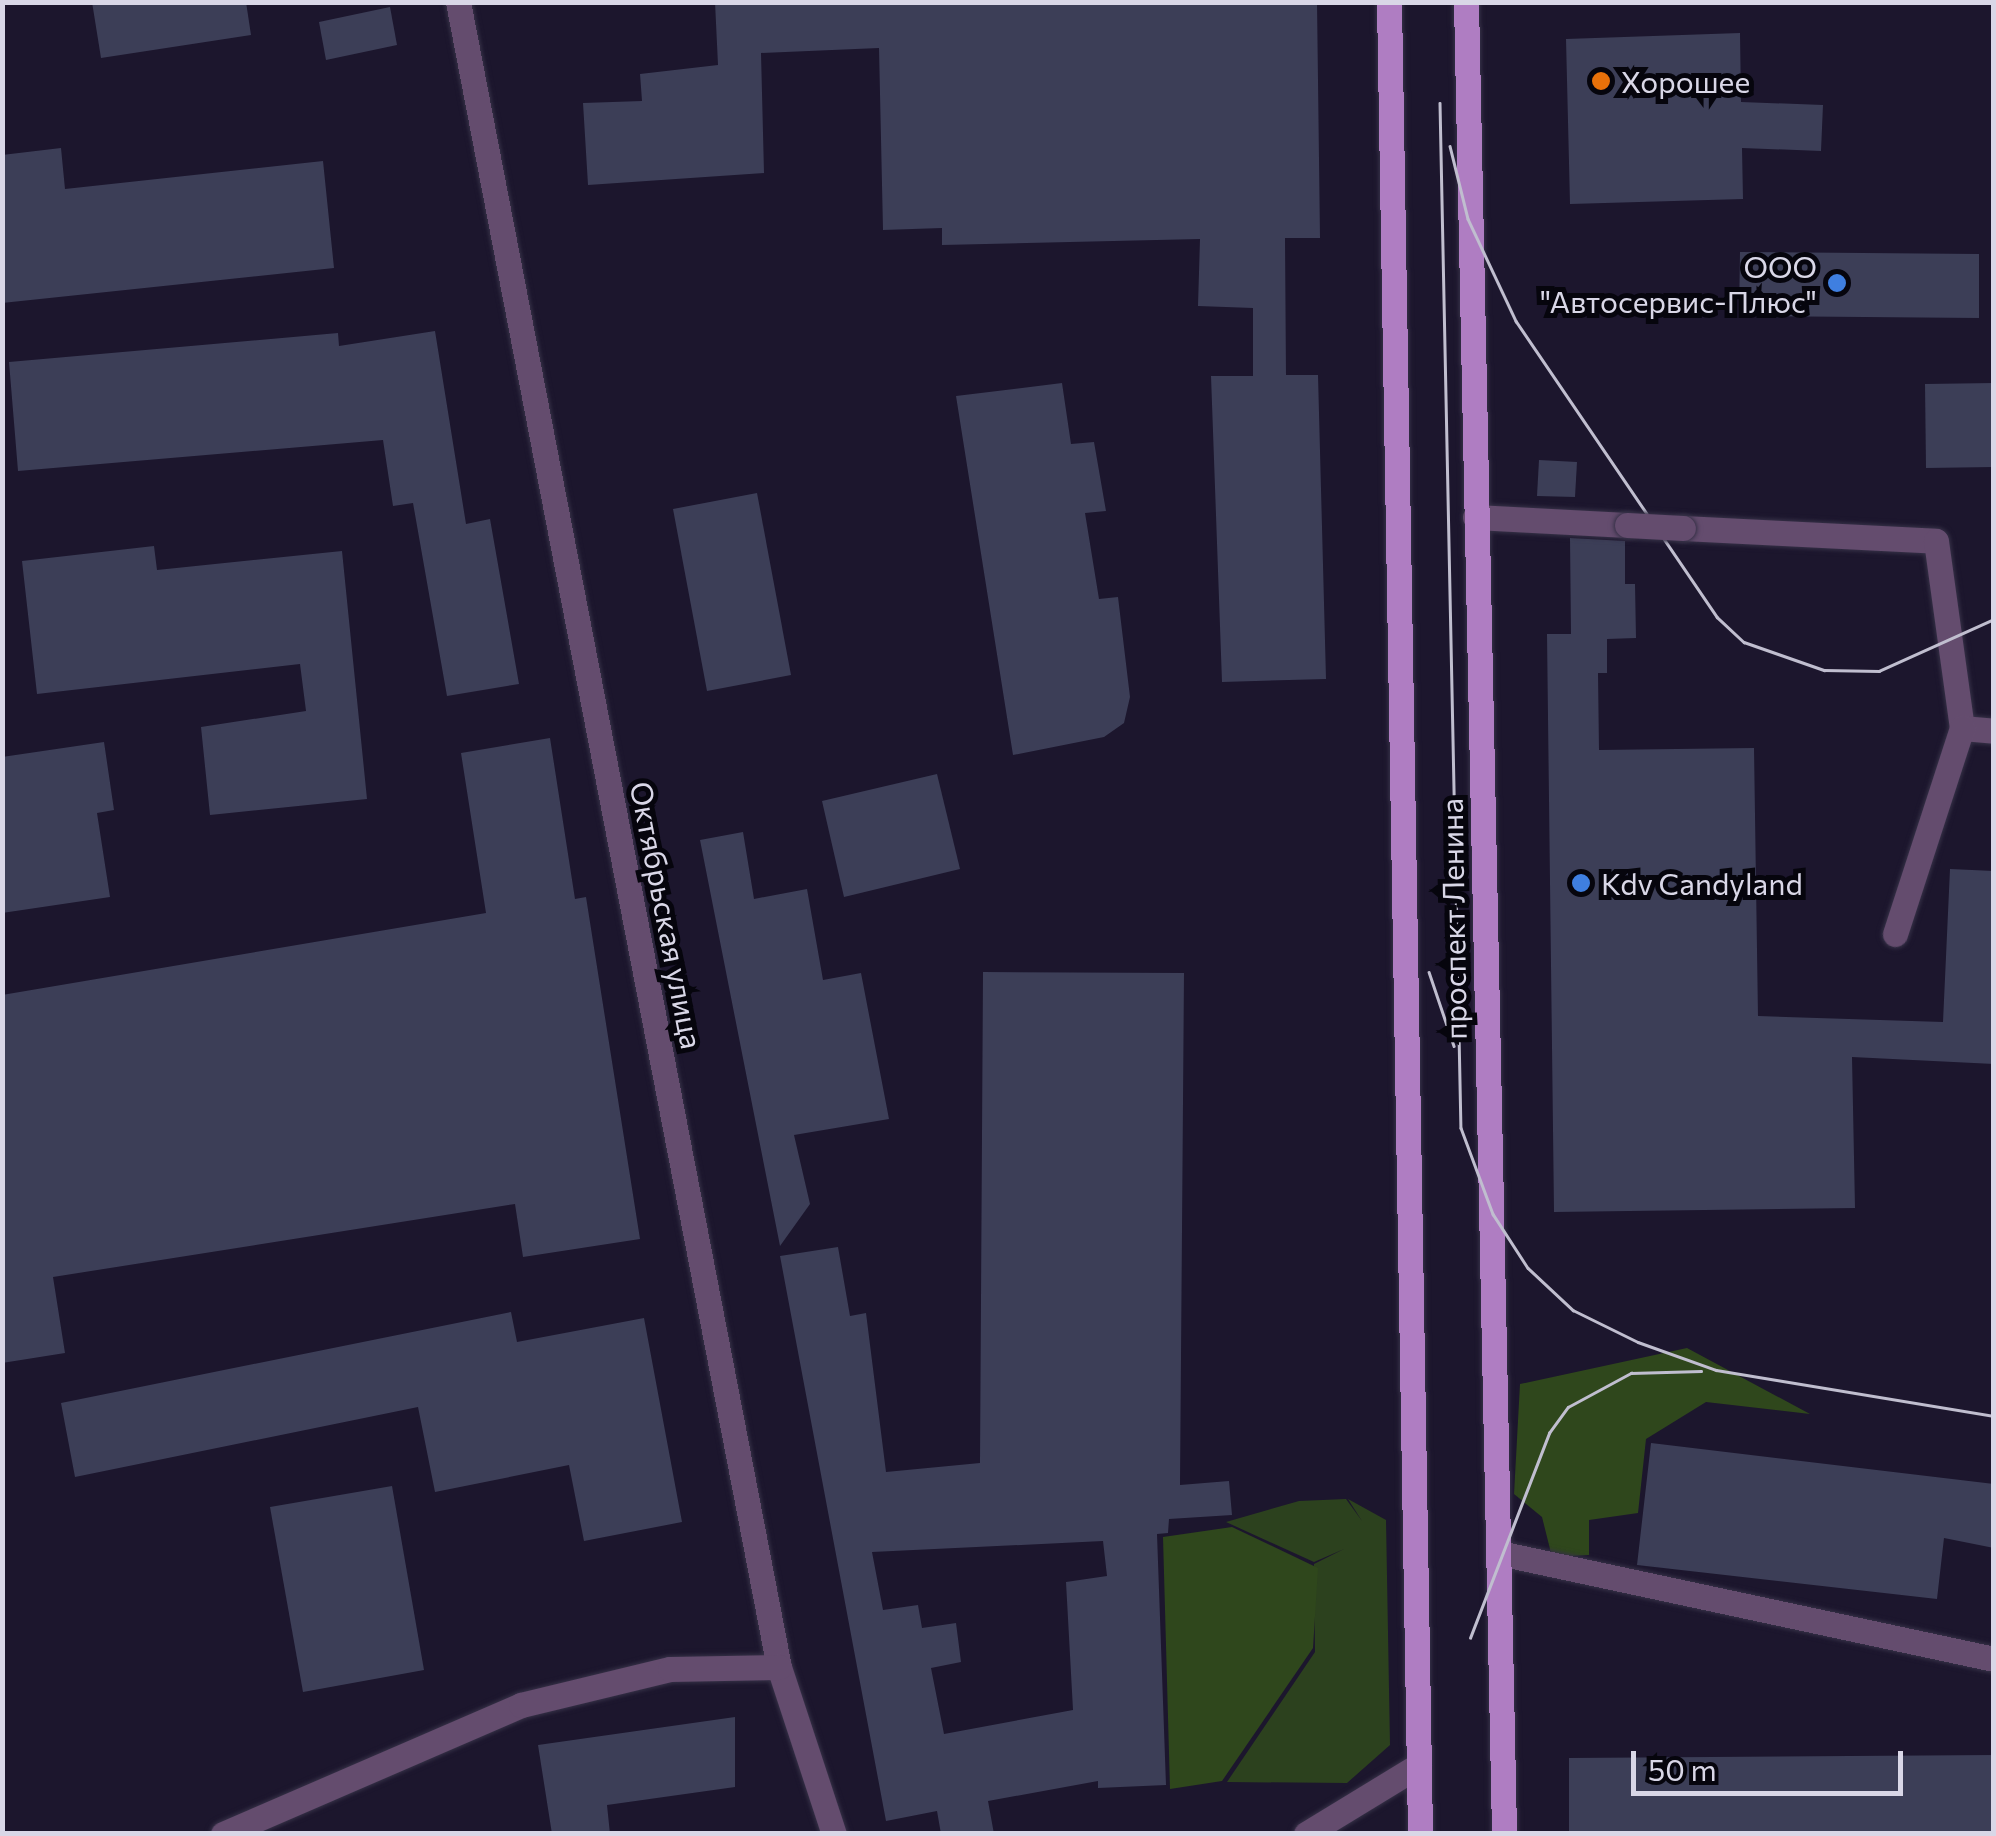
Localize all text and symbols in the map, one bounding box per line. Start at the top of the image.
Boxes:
place label: Хорошее [1621,63,1750,99]
marker: Хорошее [1590,70,1612,92]
place label: ООО "Автосервис-Плюс" [1540,248,1817,318]
marker: ООО "Автосервис-Плюс" [1826,272,1848,294]
street label: Октябрьская улица [623,778,711,1052]
street label: проспект Ленина [1433,798,1473,1040]
place label: Kdv Candyland [1601,865,1803,901]
marker: Kdv Candyland [1570,872,1592,894]
scale bar [1636,1731,1908,1793]
text: 50 m [1648,1750,1717,1787]

